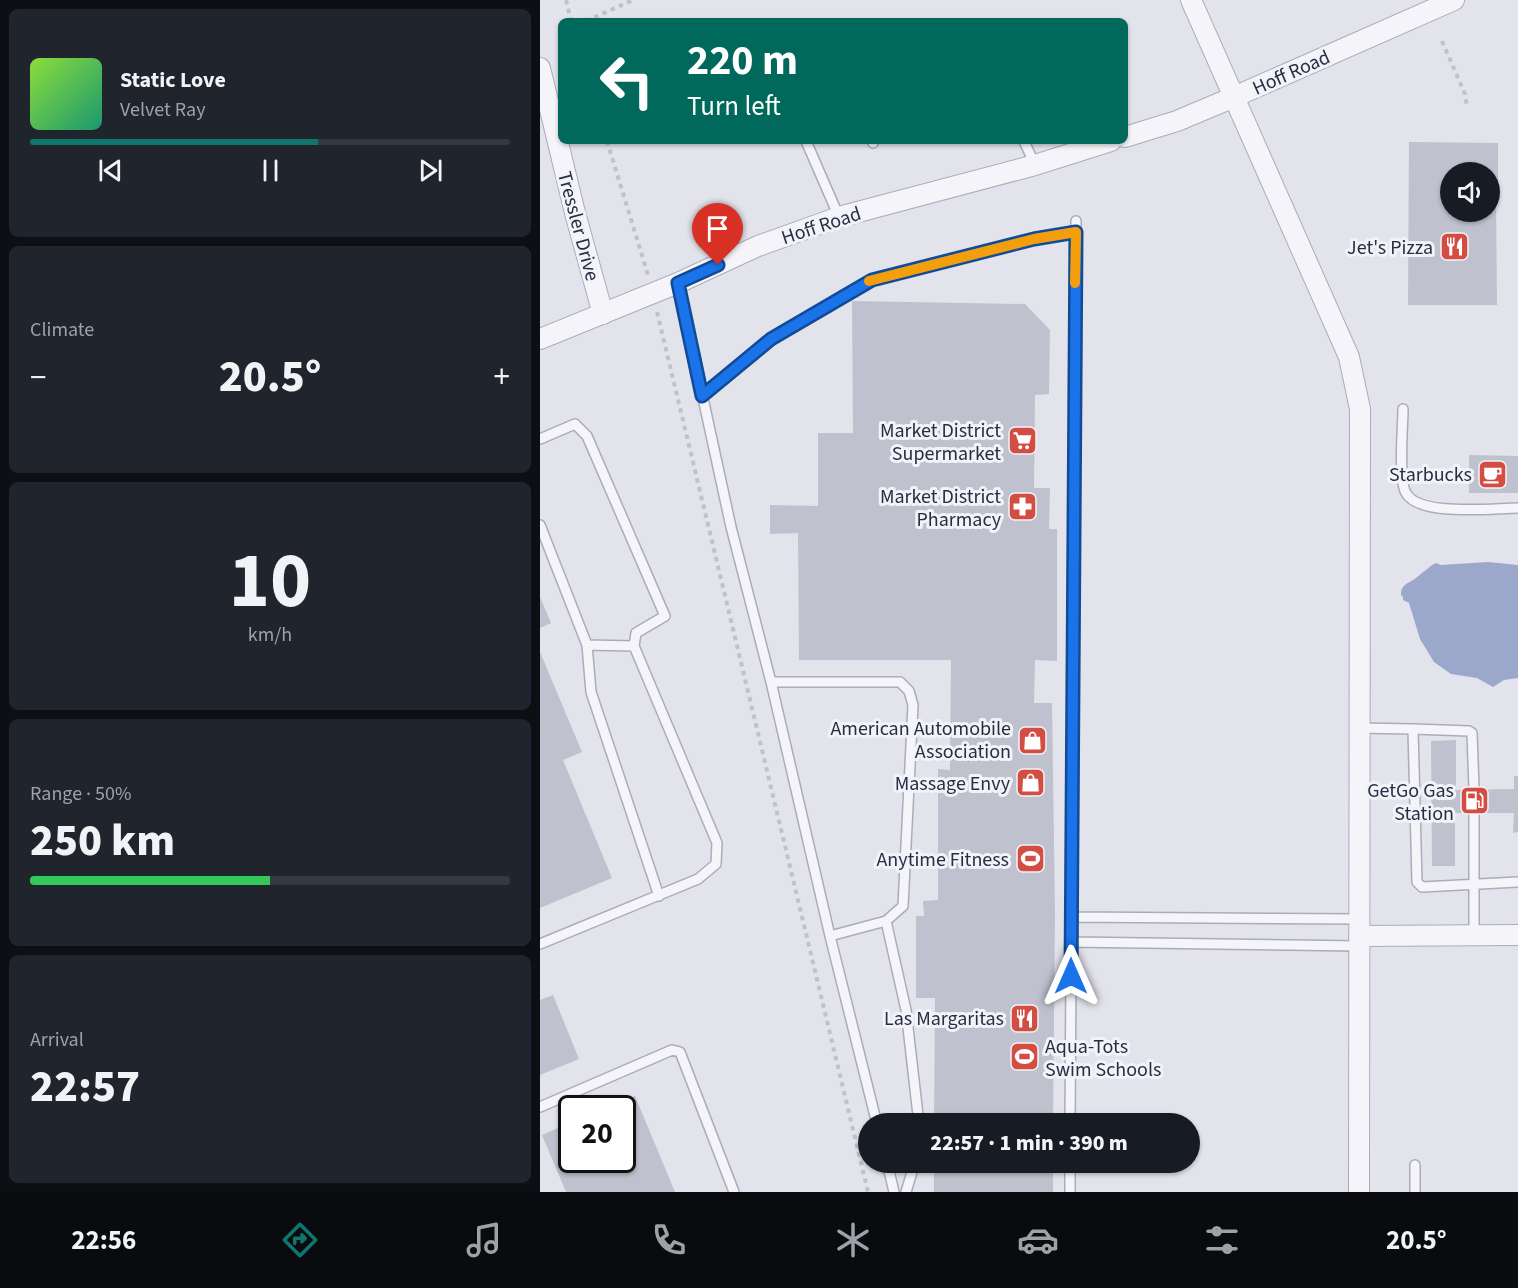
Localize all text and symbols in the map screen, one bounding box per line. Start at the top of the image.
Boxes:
text: 220 m [687,31,798,91]
icon: left [588,42,666,120]
street label: Hoff Road [1248,43,1335,102]
text: Static Love [120,64,226,96]
text: Turn left [687,87,781,126]
text: Velvet Ray [120,96,206,124]
icon: previous [94,154,127,187]
icon: pause [254,154,287,187]
icon: next [414,154,447,187]
map controls [1440,162,1500,222]
button: sound [1440,162,1500,222]
street label: Tressler Drive [550,168,606,284]
street label: Hoff Road [778,200,865,252]
pin [692,203,743,265]
icon: arrive [701,212,734,245]
restaurant icon: Jet's Pizza [1438,231,1470,263]
place label: Jet's Pizza [1347,234,1433,262]
text: Climate [30,316,94,344]
text: 20.5° [219,345,321,409]
text: − [30,354,46,401]
text: + [494,354,510,401]
place label: Market District Supermarket [880,417,1001,468]
supermarket icon: Market District Supermarket [1006,425,1038,457]
cafe icon: Starbucks [1477,458,1509,490]
place label: Starbucks [1389,461,1472,489]
place label: Market District Pharmacy [880,483,1002,534]
pharmacy icon: Market District Pharmacy [1006,491,1038,523]
text: 10 [229,526,311,637]
text: km/h [248,621,292,649]
place label: American Automobile Association [830,715,1011,766]
shop icon: American Automobile Association [1016,724,1048,756]
shop icon: Massage Envy [1015,767,1047,799]
place label: Massage Envy [895,770,1011,798]
place label: GetGo Gas Station [1367,777,1454,828]
text: Range · 50% [30,780,131,808]
fuel station icon: GetGo Gas Station [1459,785,1491,817]
text: 250 km [30,809,175,873]
sports icon: Anytime Fitness [1014,843,1046,875]
place label: Anytime Fitness [877,846,1009,874]
position arrow [1039,944,1103,1008]
restaurant icon: Las Margaritas [1009,1002,1041,1034]
place label: Las Margaritas [884,1005,1004,1033]
text: Arrival [30,1026,84,1054]
place label: Aqua-Tots Swim Schools [1045,1033,1161,1084]
sports icon: Aqua-Tots Swim Schools [1008,1041,1040,1073]
text: 22:57 [30,1055,140,1119]
speed limit sign: 20 [558,1095,636,1173]
text: 22:57 · 1 min · 390 m [930,1127,1128,1159]
icon: directions [279,1219,321,1261]
icon: music [463,1219,505,1261]
icon: phone [648,1219,690,1261]
icon: climate [832,1219,874,1261]
icon: car [1017,1219,1059,1261]
icon: filters [1201,1219,1243,1261]
text: 22:56 [71,1221,136,1260]
text: 20.5° [1386,1221,1447,1260]

